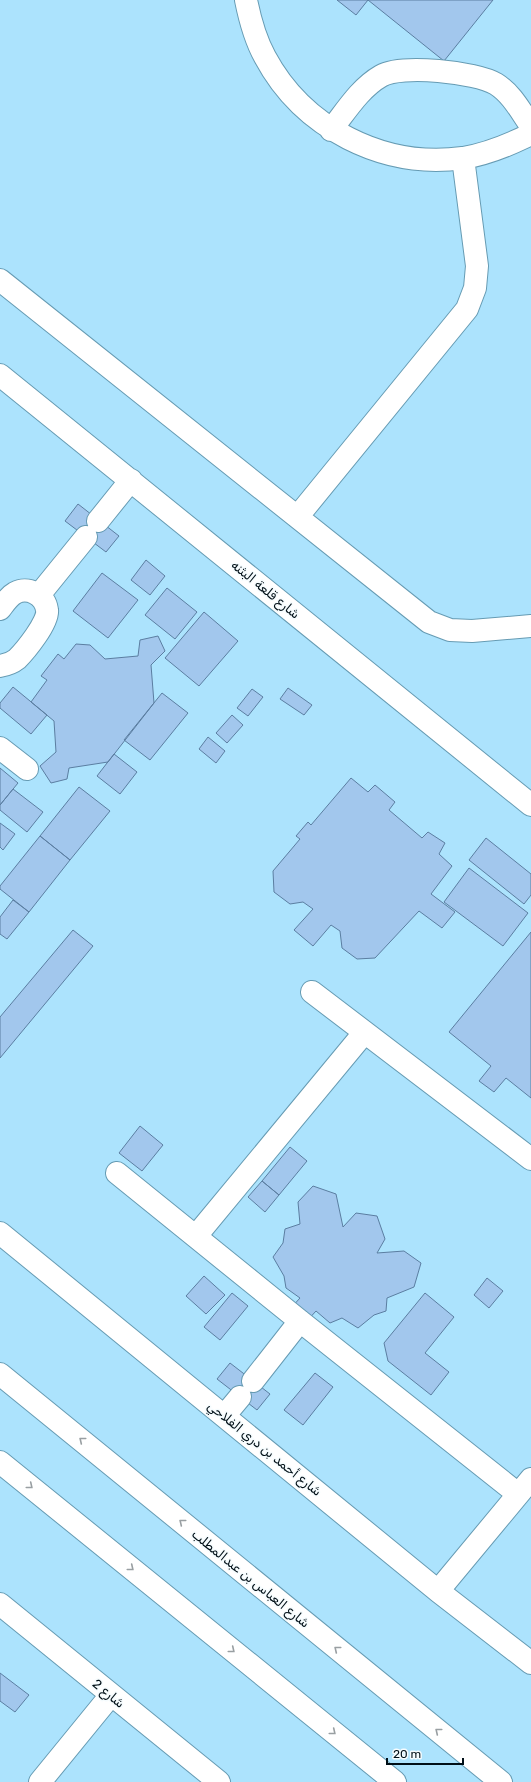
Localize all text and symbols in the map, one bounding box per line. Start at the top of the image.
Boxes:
street label: شارع قلعة البثنه [227,557,303,623]
street label: شارع أحمد بن دري الفلاحي [203,1398,325,1501]
one-way arrow [79,1438,86,1445]
one-way arrow [26,1482,33,1489]
one-way arrow [180,1520,187,1527]
street label: شارع العباس بن عبدالمطلب [187,1526,313,1632]
one-way arrow [127,1564,134,1571]
one-way arrow [228,1645,235,1652]
one-way arrow [335,1646,342,1653]
street label: شارع 2 [88,1676,128,1712]
one-way arrow [329,1727,336,1734]
one-way arrow [436,1728,443,1735]
scale bar [387,1740,463,1766]
text: 20 m [393,1747,421,1761]

